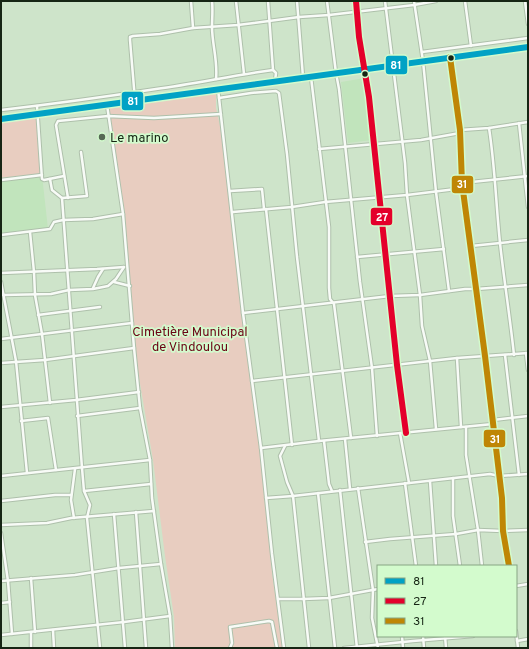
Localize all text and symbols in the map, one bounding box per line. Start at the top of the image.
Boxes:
unlabelled marker [446,53,456,63]
line badge: 81 [385,55,408,75]
text: 81 [390,59,402,73]
unlabelled marker [360,69,370,79]
line badge: 81 [121,91,144,111]
text: 81 [127,95,139,109]
place label: Le marino [110,131,168,147]
marker: Le marino [97,132,107,142]
line badge: 31 [451,175,474,194]
text: 31 [457,178,467,192]
line badge: 27 [370,207,393,226]
text: 27 [376,211,388,225]
park label: Cimetière Municipal de Vindoulou [132,325,248,356]
line badge: 31 [483,429,506,448]
text: 31 [490,433,500,447]
legend [377,565,517,637]
text: 81 [413,574,425,590]
text: 27 [413,594,427,610]
text: 31 [413,614,425,630]

